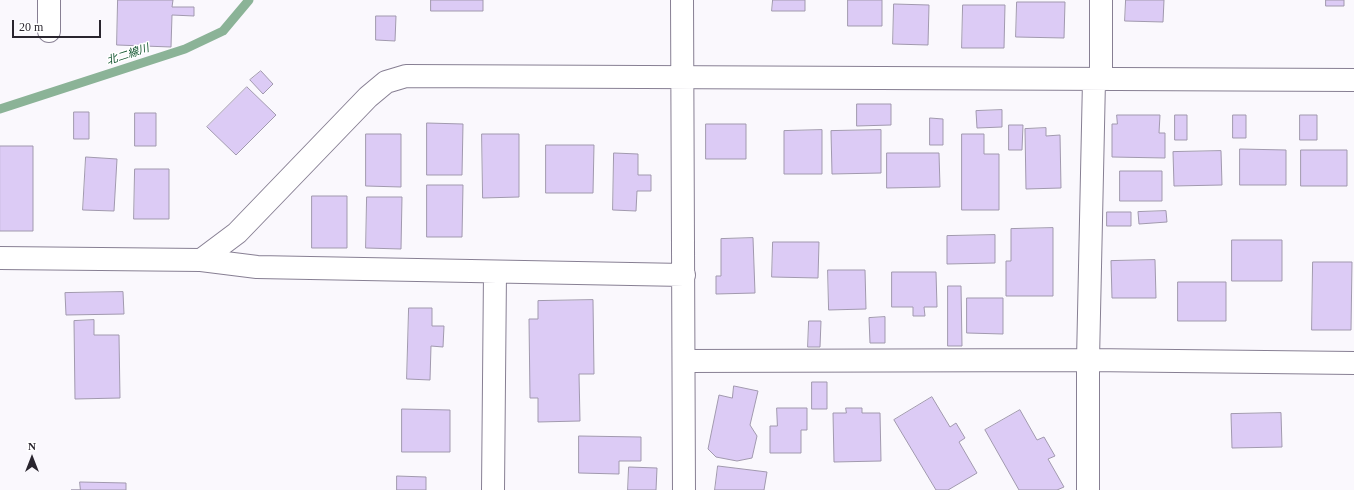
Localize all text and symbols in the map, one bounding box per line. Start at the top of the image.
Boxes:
scale bar [14,12,103,38]
text: 20 m [19,20,43,34]
water label: 北二線川 [105,42,151,68]
north arrow [12,438,52,478]
text: N [28,440,36,452]

